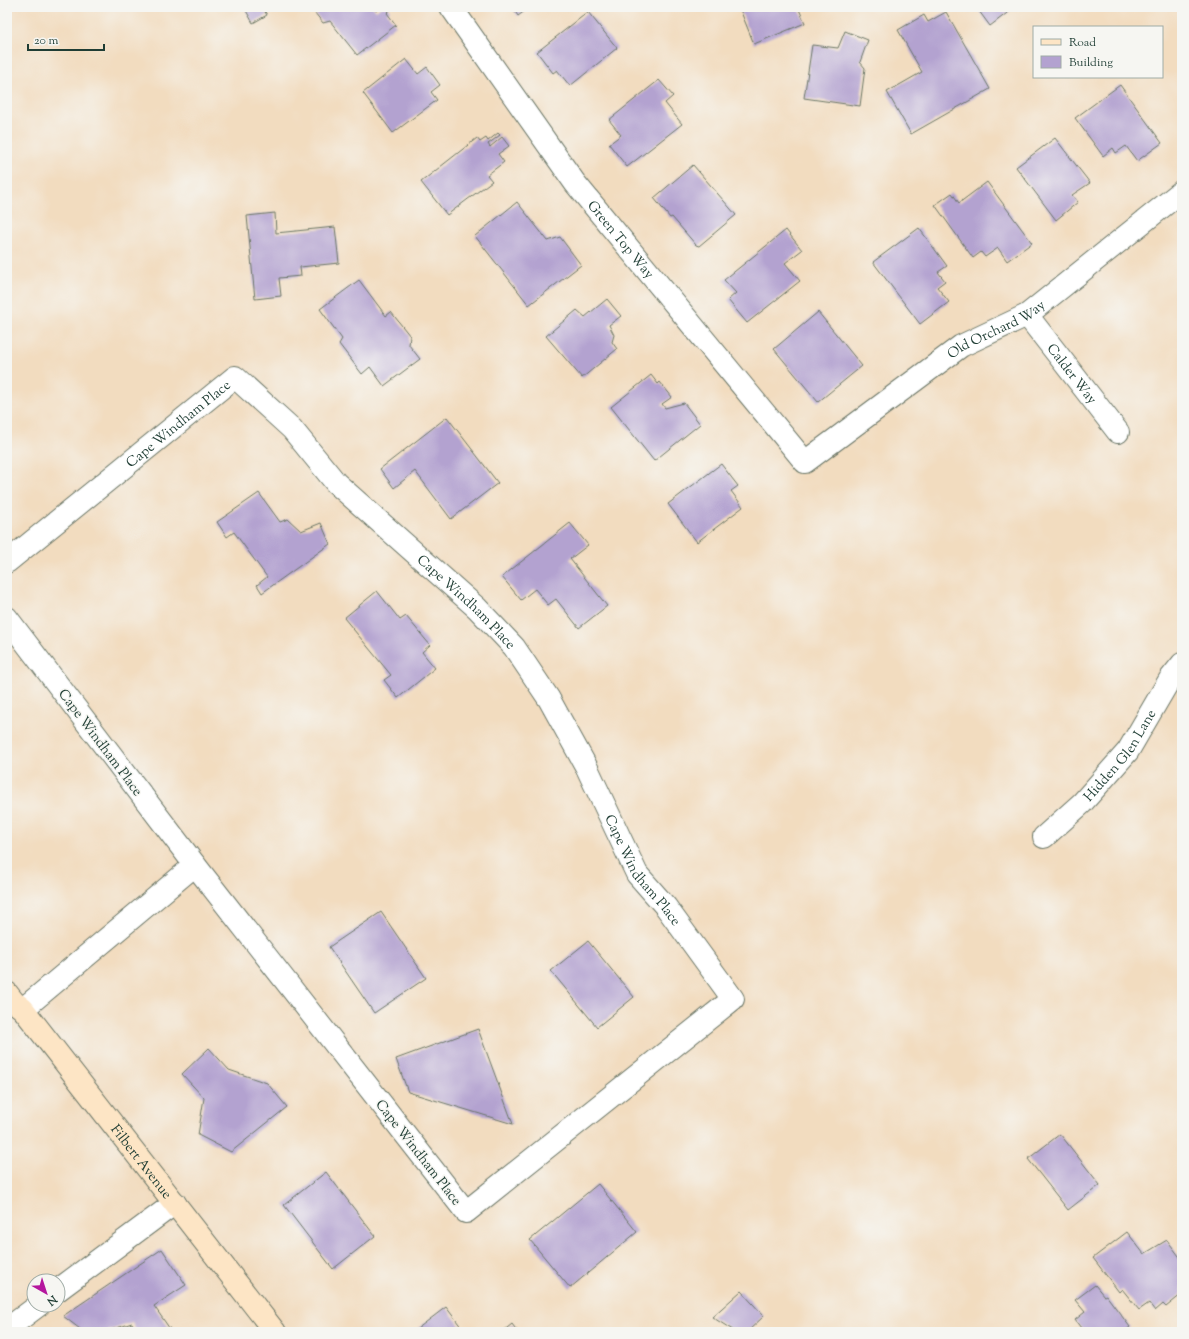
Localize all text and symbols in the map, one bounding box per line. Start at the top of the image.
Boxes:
scale bar [28,26,104,52]
legend [1033,26,1163,78]
text: 20 m [34,32,59,50]
text: Road [1069,34,1096,52]
text: Building [1069,54,1113,72]
street label: Green Top Way [581,197,658,284]
street label: Old Orchard Way [944,296,1050,365]
street label: Calder Way [1041,340,1101,409]
street label: Cape Windham Place [122,376,236,474]
street label: Cape Windham Place [412,551,519,655]
street label: Cape Windham Place [52,685,146,801]
street label: Hidden Glen Lane [1080,706,1162,807]
street label: Cape Windham Place [598,812,685,931]
street label: Cape Windham Place [370,1096,465,1210]
street label: Filbert Avenue [105,1121,176,1204]
north arrow [26,1273,66,1313]
text: N [43,1290,61,1309]

